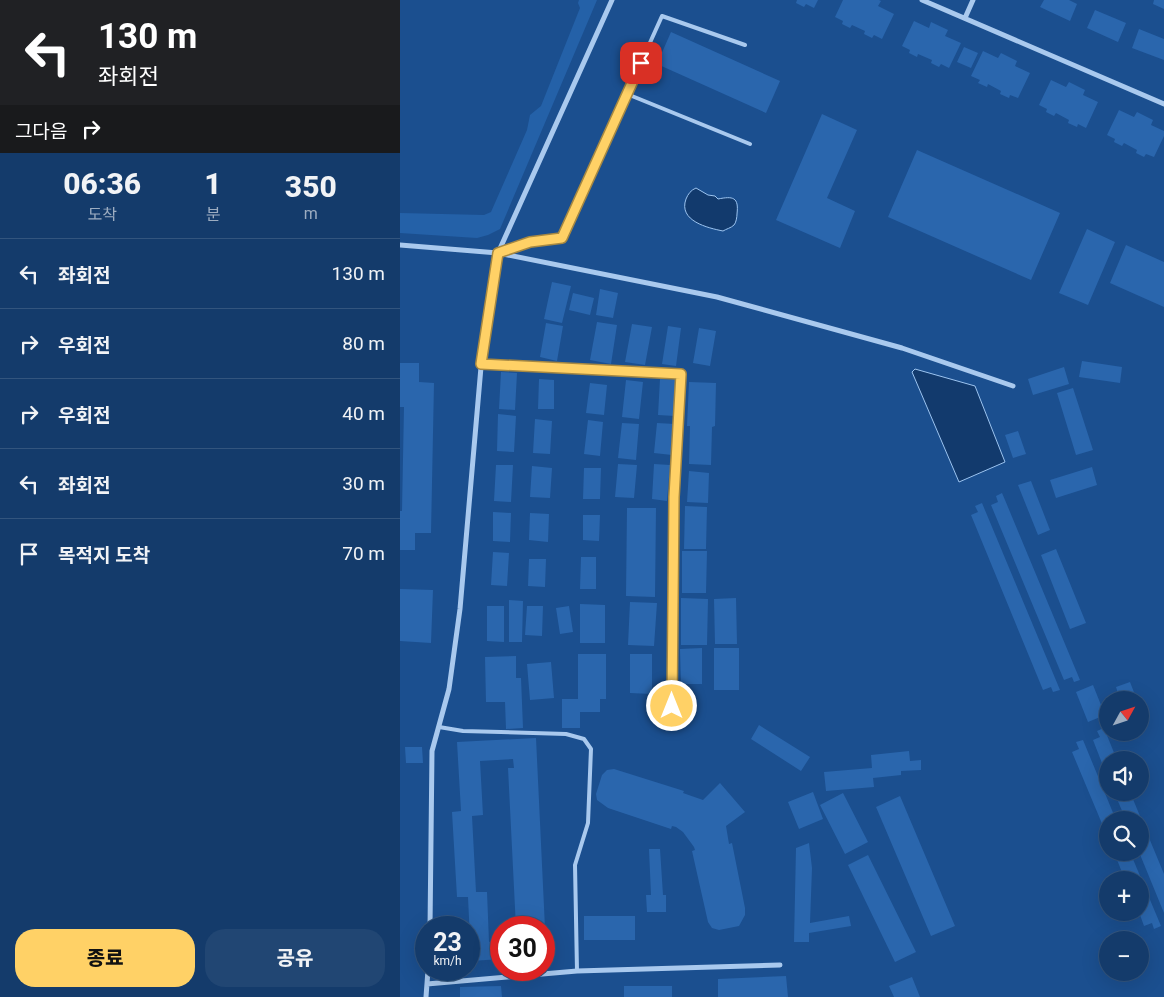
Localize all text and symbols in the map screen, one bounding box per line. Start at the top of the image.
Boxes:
text: 130 m [98,16,197,57]
icon: left [15,20,80,85]
pin [620,42,662,84]
icon: arrive [627,49,655,77]
text: 좌회전 [98,64,159,89]
icon: right [77,115,105,143]
text: 그다음 [15,120,67,143]
text: 06:36 [63,166,141,201]
text: 1 [204,166,222,201]
text: 350 [285,169,337,204]
text: m [304,204,318,223]
text: 도착 [87,205,117,224]
text: 분 [206,205,220,224]
icon: left [15,260,43,288]
text: 130 m [332,262,385,285]
text: 좌회전 [58,264,110,287]
icon: right [15,330,43,358]
text: 80 m [342,332,385,355]
text: 우회전 [58,334,110,357]
icon: right [15,400,43,428]
text: 40 m [342,402,385,425]
text: 우회전 [58,404,110,427]
icon: left [15,470,43,498]
text: 30 m [342,472,385,495]
text: 좌회전 [58,474,110,497]
icon: arrive [15,540,43,568]
text: 70 m [342,542,385,565]
text: 목적지 도착 [58,544,150,567]
position arrow [645,679,697,731]
north arrow [1099,691,1149,741]
map controls [1099,691,1149,981]
button: sound [1099,751,1149,801]
button: search [1099,811,1149,861]
button: + [1099,871,1149,921]
speed limit sign: 30 [490,916,555,981]
text: 23 [433,928,462,957]
button: 종료 [15,929,195,987]
button: 공유 [205,929,385,987]
button: − [1099,931,1149,981]
text: km/h [433,954,462,968]

